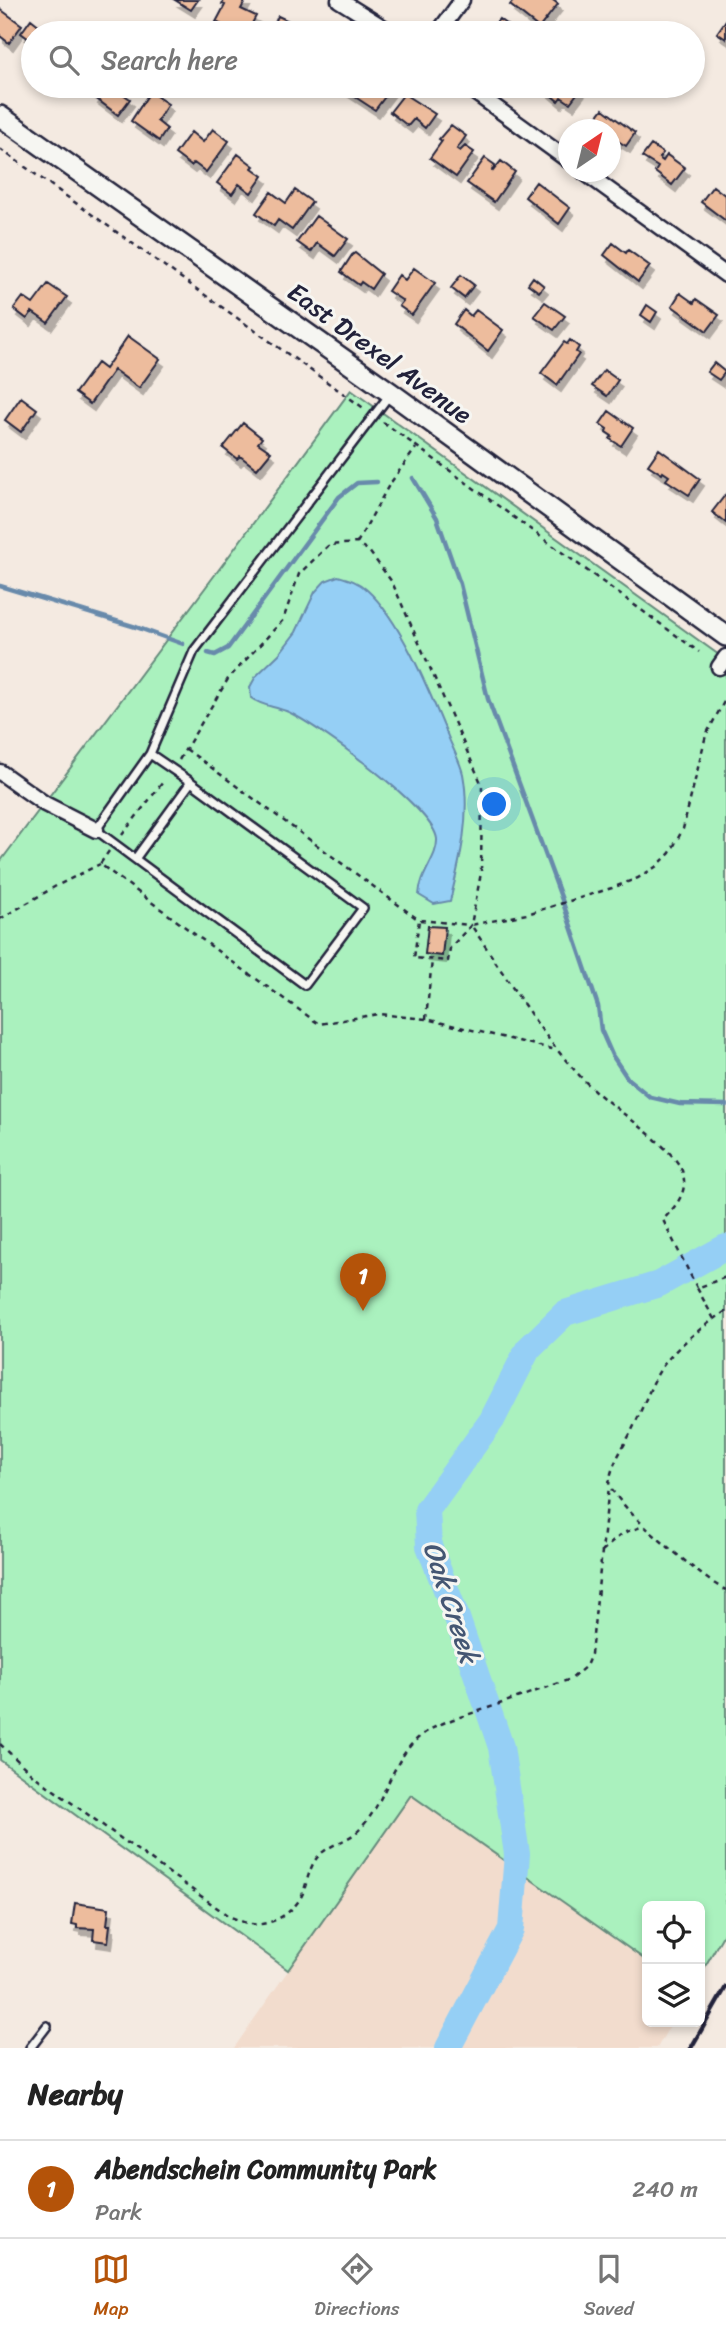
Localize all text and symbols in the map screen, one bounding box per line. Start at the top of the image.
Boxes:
search box [21,21,705,98]
text: Search here [101,37,238,83]
icon: search [45,41,83,79]
north arrow [558,119,621,182]
street label: East Drexel Avenue [277,270,483,437]
your location [477,787,511,821]
pin: 1 [340,1253,386,1311]
water label: Oak Creek [409,1535,495,1672]
map controls [642,1901,705,2027]
button: locate [642,1901,705,1964]
button: layers [642,1964,705,2027]
text: Nearby [28,2067,123,2121]
text: Abendschein Community Park [95,2146,437,2192]
text: 1 [46,2169,56,2210]
text: 240 m [632,2169,698,2210]
text: Park [95,2192,142,2233]
tab: Map [92,2250,130,2325]
tab: Directions [314,2250,400,2325]
tab: Saved [584,2250,634,2325]

